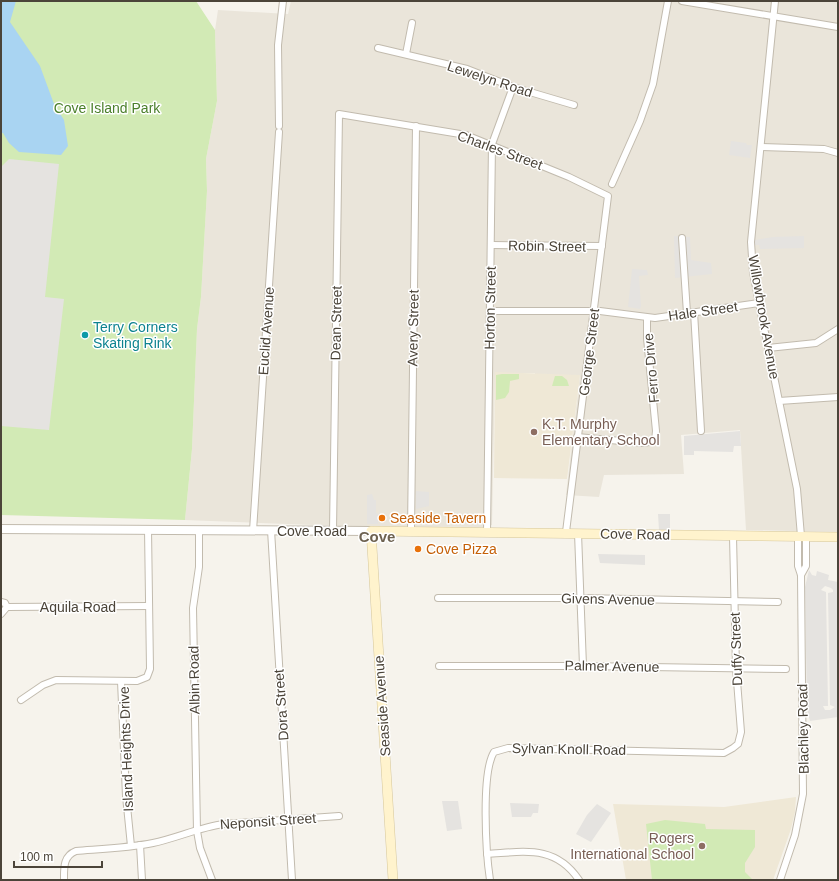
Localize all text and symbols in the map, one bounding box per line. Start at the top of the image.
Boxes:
street label: Lewelyn Road [445,58,535,100]
park label: Cove Island Park [54,100,161,116]
street label: Charles Street [455,127,545,173]
street label: Robin Street [508,237,586,255]
street label: Willowbrook Avenue [745,254,783,381]
street label: Horton Street [481,266,499,350]
street label: Dean Street [327,285,345,360]
street label: Euclid Avenue [255,286,277,376]
street label: Avery Street [404,289,422,367]
street label: Hale Street [667,298,739,324]
street label: George Street [576,307,602,397]
place label: Terry Corners Skating Rink [93,319,178,351]
marker: Terry Corners Skating Rink [80,330,90,340]
street label: Ferro Drive [640,332,662,404]
place label: K.T. Murphy Elementary School [542,416,660,448]
marker: K.T. Murphy Elementary School [529,427,539,437]
place label: Seaside Tavern [390,510,486,526]
marker: Seaside Tavern [377,513,387,523]
street label: Cove Road [277,523,347,539]
street label: Cove Road [600,525,670,543]
district label: Cove [359,528,395,545]
place label: Cove Pizza [426,541,497,557]
marker: Cove Pizza [413,544,423,554]
street label: Givens Avenue [561,590,655,608]
street label: Aquila Road [40,599,116,615]
street label: Duffy Street [727,612,745,686]
street label: Albin Road [185,646,203,714]
street label: Seaside Avenue [370,655,394,757]
street label: Palmer Avenue [565,657,660,675]
street label: Dora Street [271,669,291,741]
street label: Blachley Road [794,684,812,774]
street label: Island Heights Drive [116,686,136,812]
street label: Sylvan Knoll Road [512,740,626,758]
street label: Neponsit Street [219,810,317,832]
place label: Rogers International School [570,830,694,862]
marker: Rogers International School [697,841,707,851]
scale bar [14,843,102,869]
text: 100 m [20,850,53,864]

